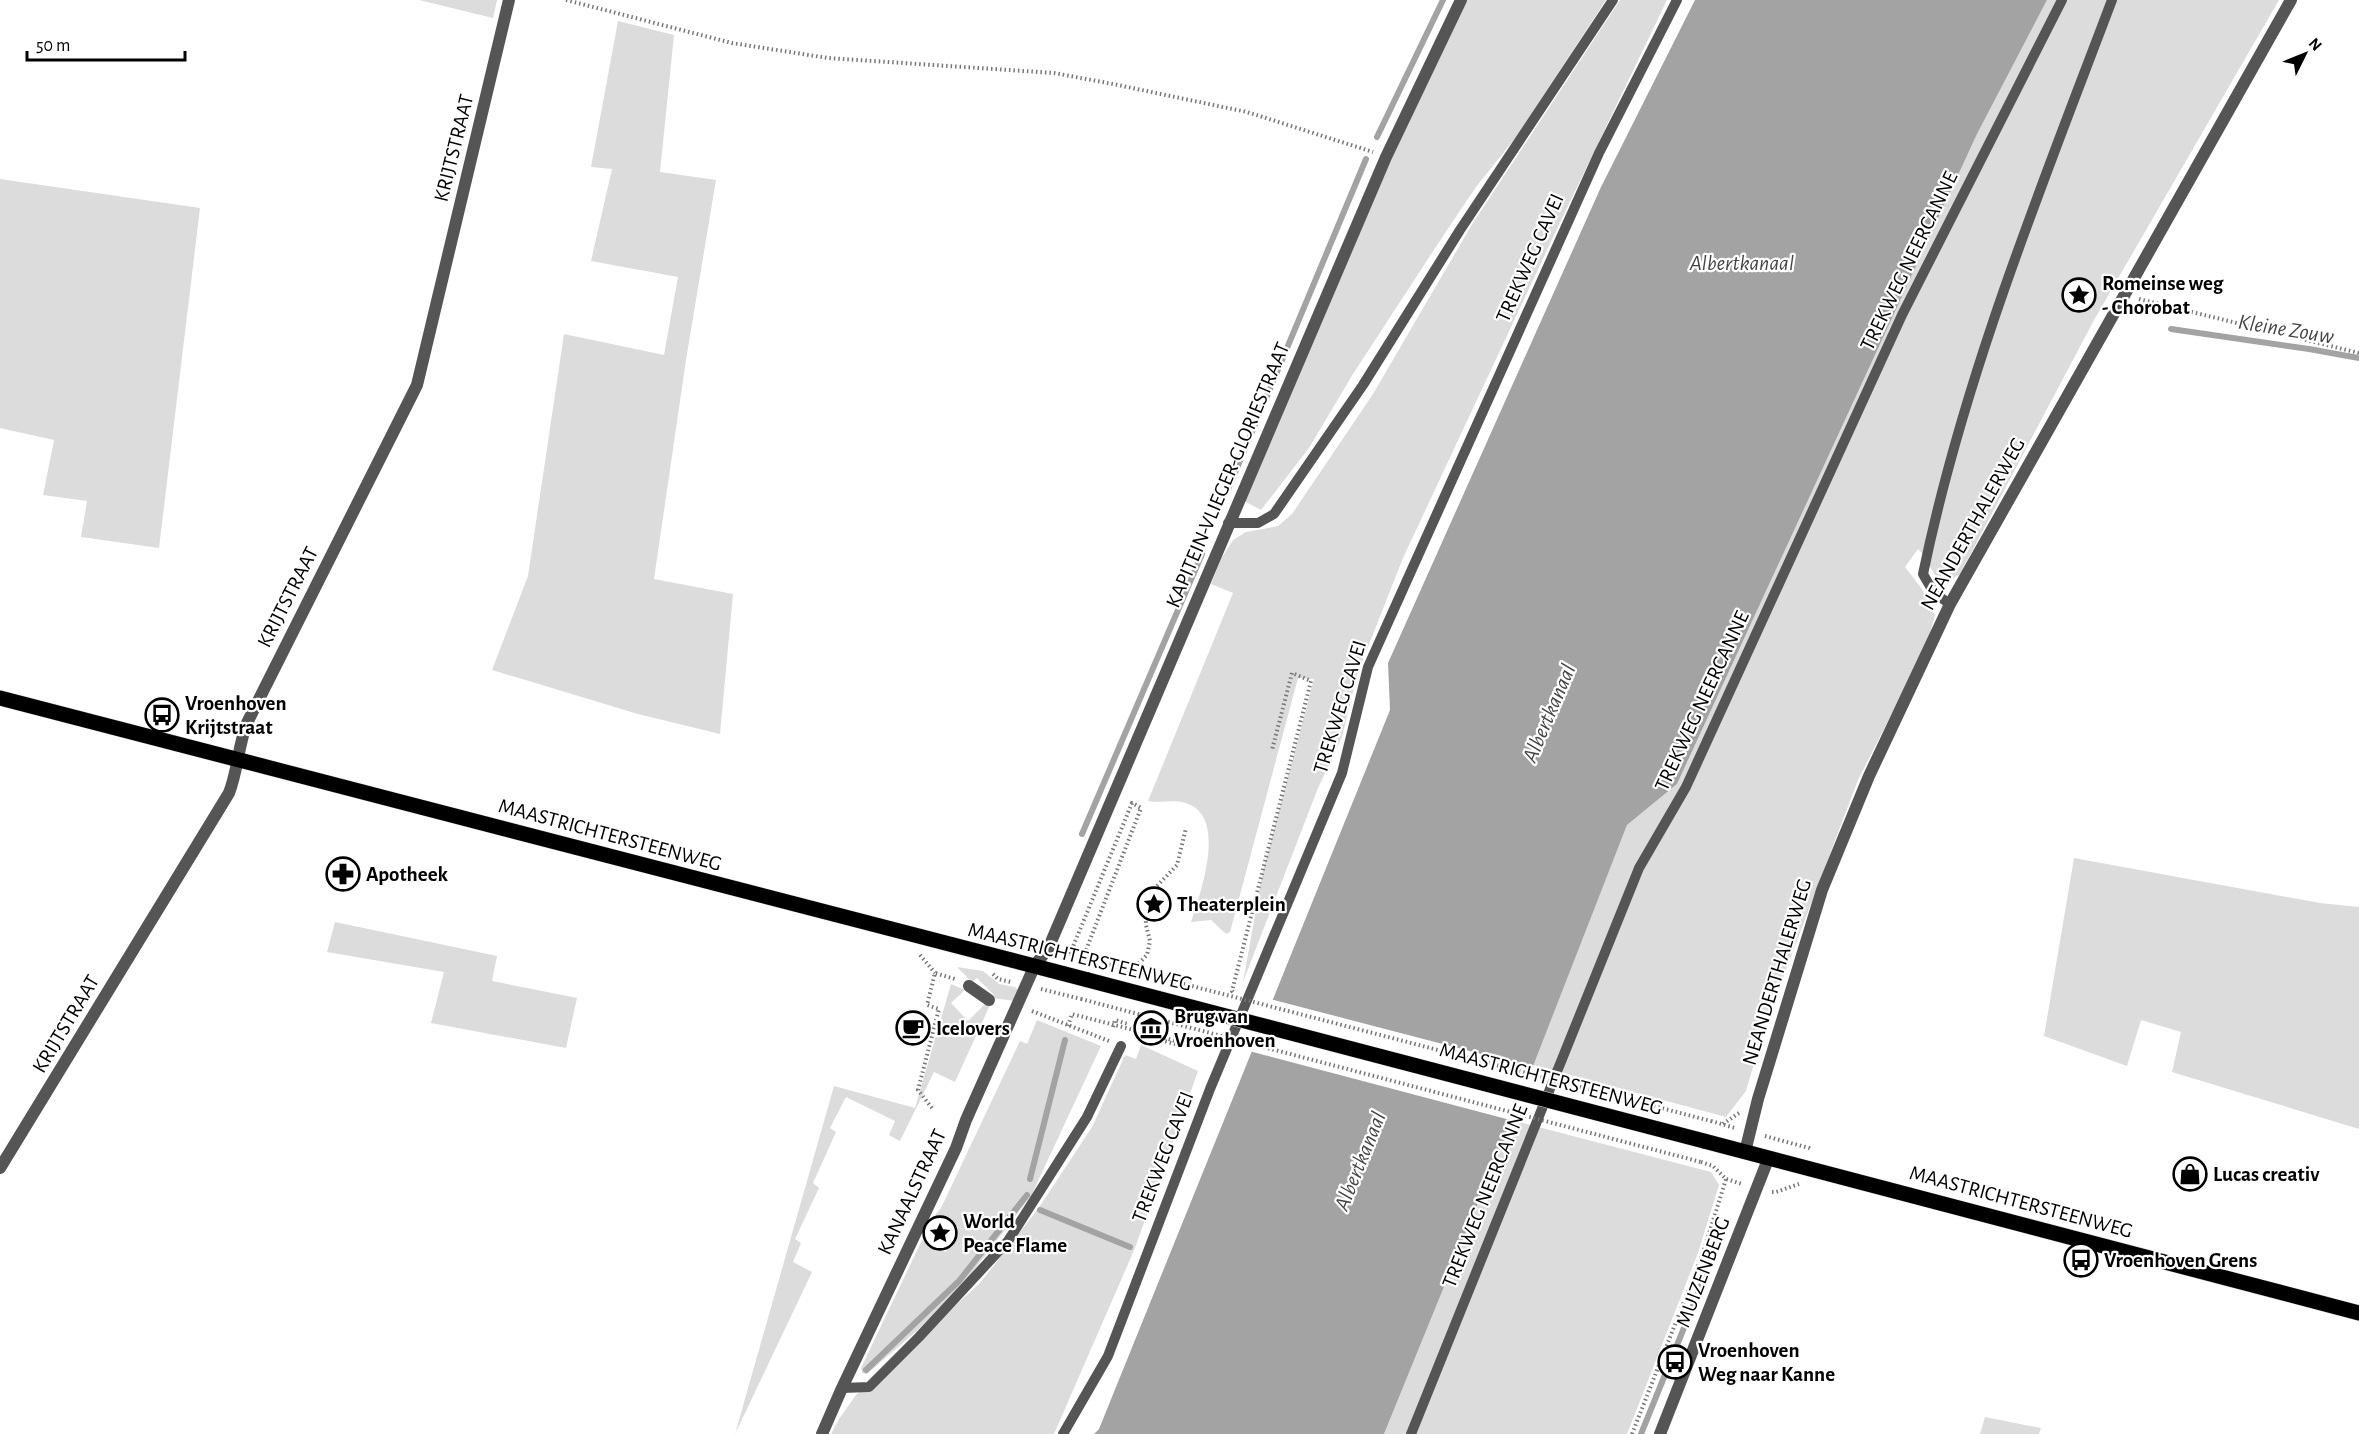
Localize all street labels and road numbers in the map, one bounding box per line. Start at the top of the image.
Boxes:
street label: KRIJTSTRAAT [431,92,477,204]
street label: TREKWEG NEERCANNE [1857,168,1961,354]
street label: TREKWEG CAVEI [1492,191,1568,325]
street label: KAPITEIN-VLIEGER-GLORIESTRAAT [1162,339,1294,611]
street label: NEANDERTHALERWEG [1917,434,2029,614]
street label: KRIJTSTRAAT [254,543,322,651]
street label: TREKWEG NEERCANNE [1651,608,1753,794]
street label: TREKWEG CAVEI [1310,638,1370,776]
street label: MAASTRICHTERSTEENWEG [496,795,724,875]
street label: NEANDERTHALERWEG [1739,876,1815,1068]
street label: MAASTRICHTERSTEENWEG [966,919,1194,995]
street label: KRIJTSTRAAT [29,972,103,1076]
street label: MAASTRICHTERSTEENWEG [1437,1039,1665,1119]
street label: TREKWEG CAVEI [1128,1089,1198,1225]
street label: TREKWEG NEERCANNE [1439,1101,1531,1291]
street label: KANAALSTRAAT [874,1126,950,1258]
street label: MAASTRICHTERSTEENWEG [1907,1162,2135,1242]
street label: MUIZENBERG [1672,1214,1734,1330]

